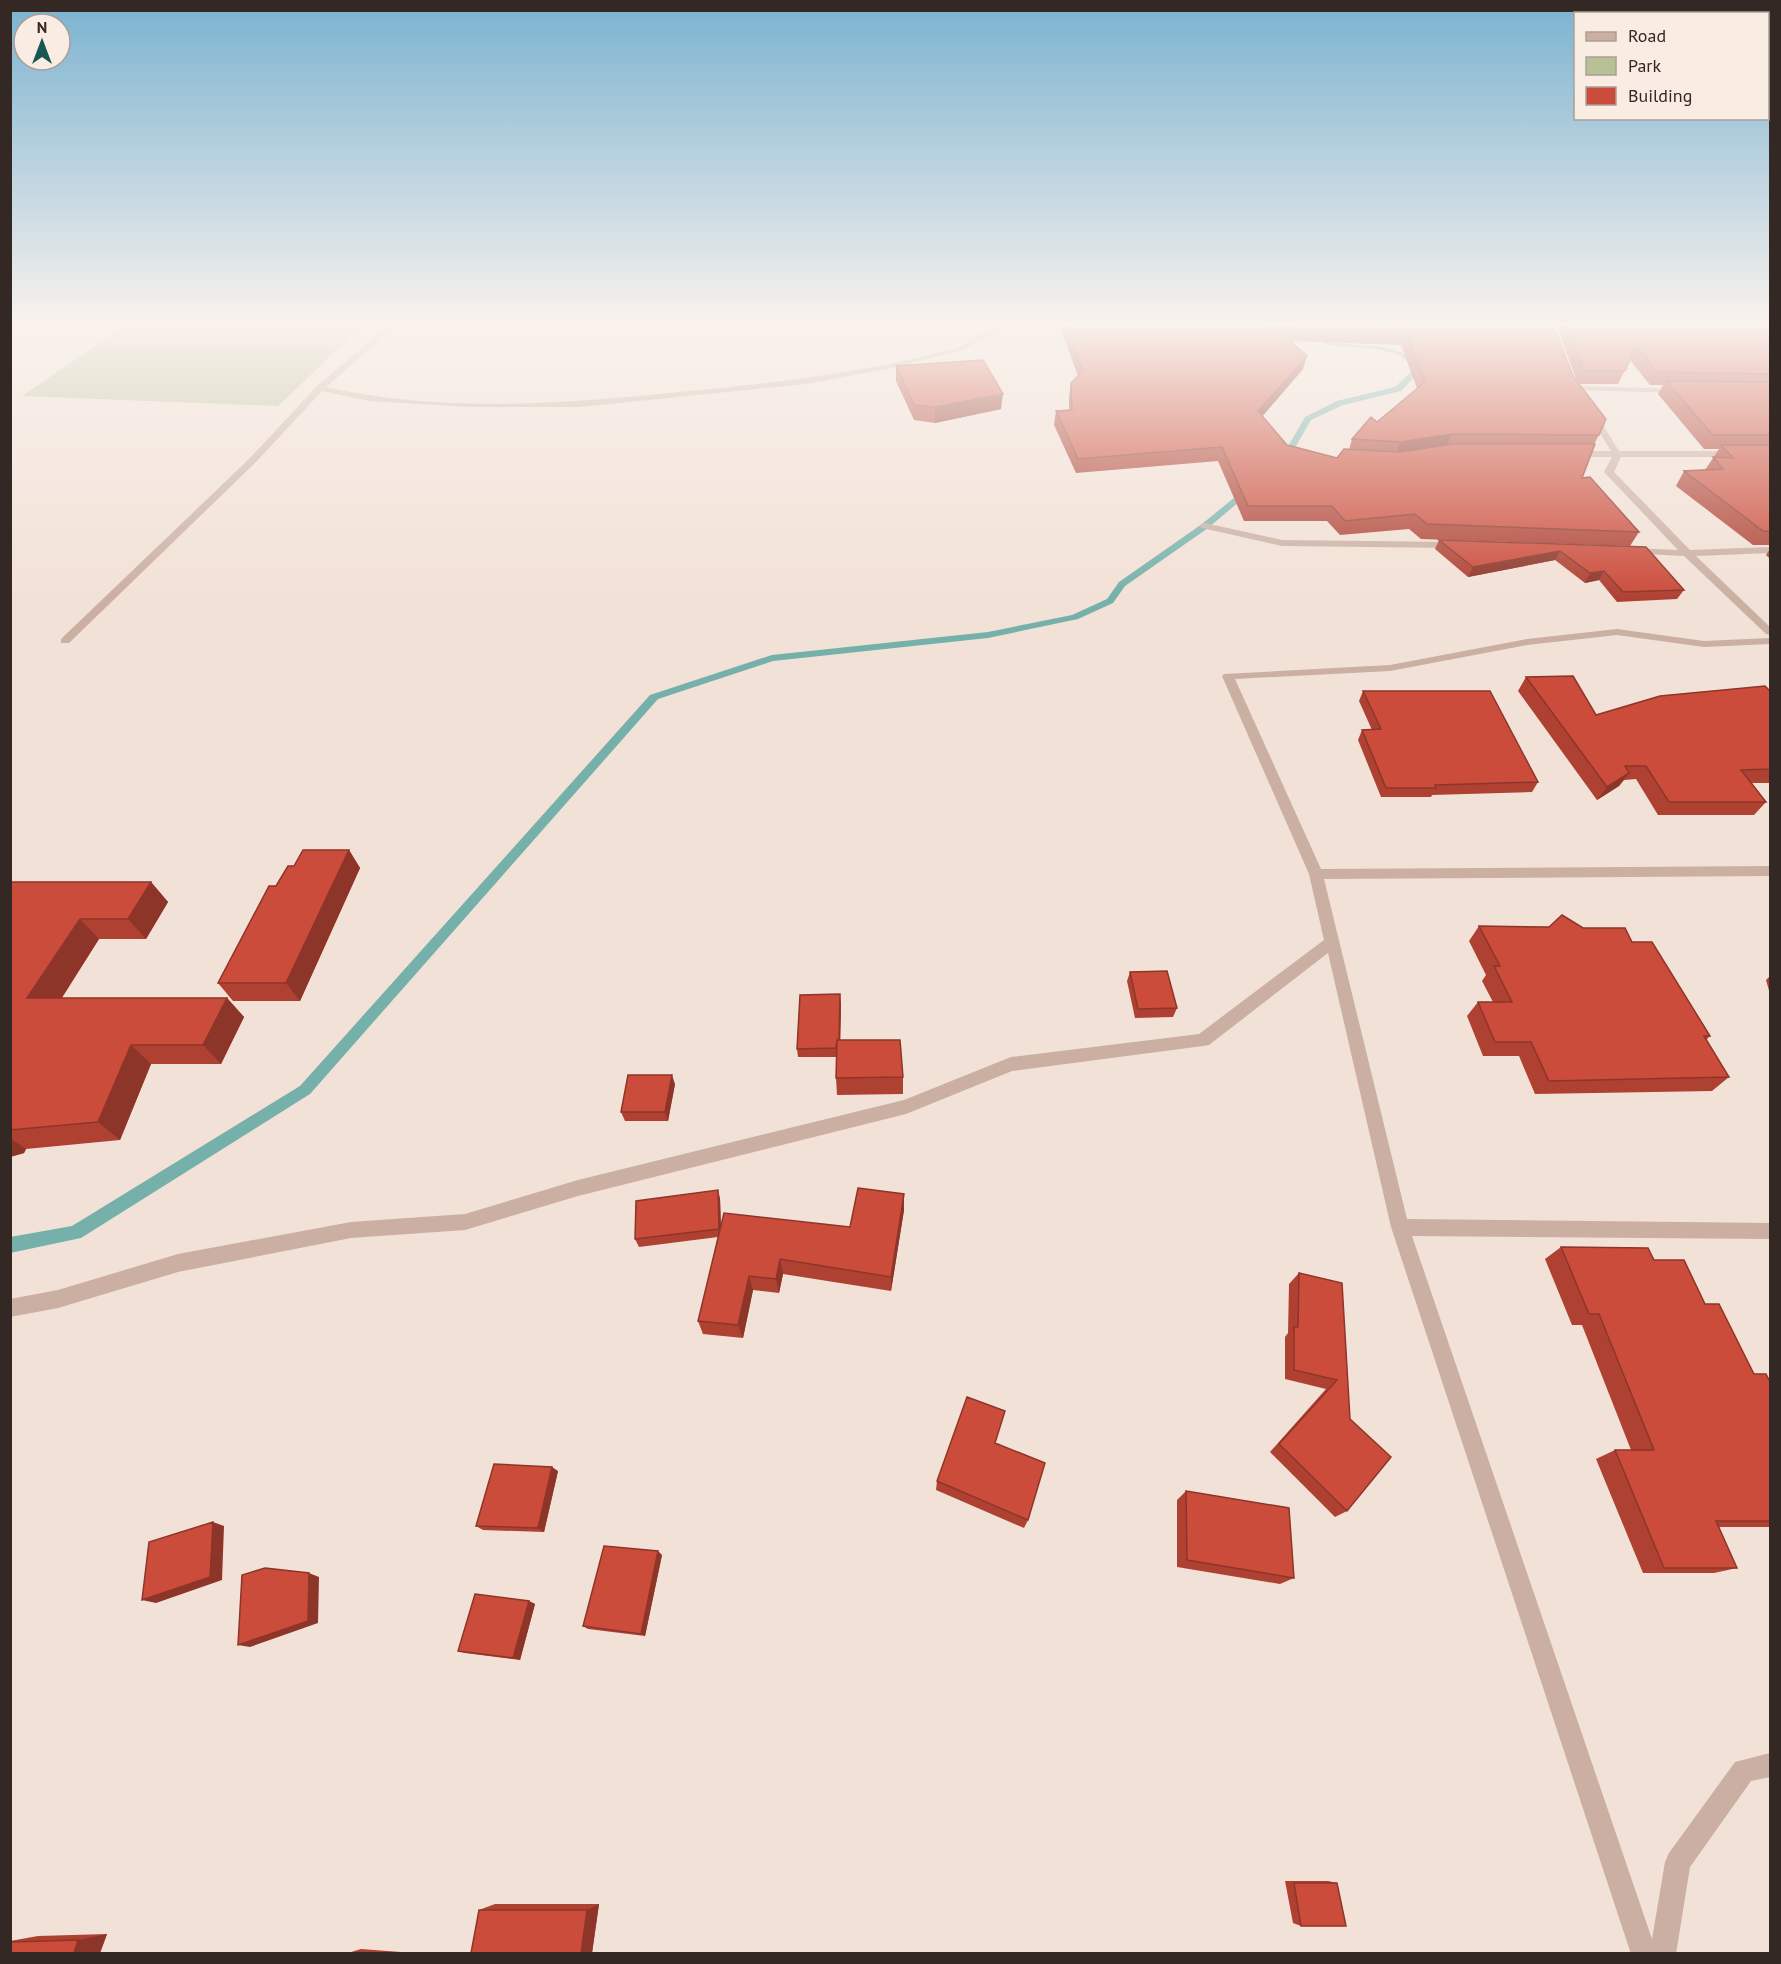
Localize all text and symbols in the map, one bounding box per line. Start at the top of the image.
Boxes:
north arrow [12,12,72,72]
legend [1574,12,1769,120]
text: N [37,17,47,37]
text: Road [1628,24,1666,47]
text: Park [1628,54,1661,77]
text: Building [1628,84,1692,107]

